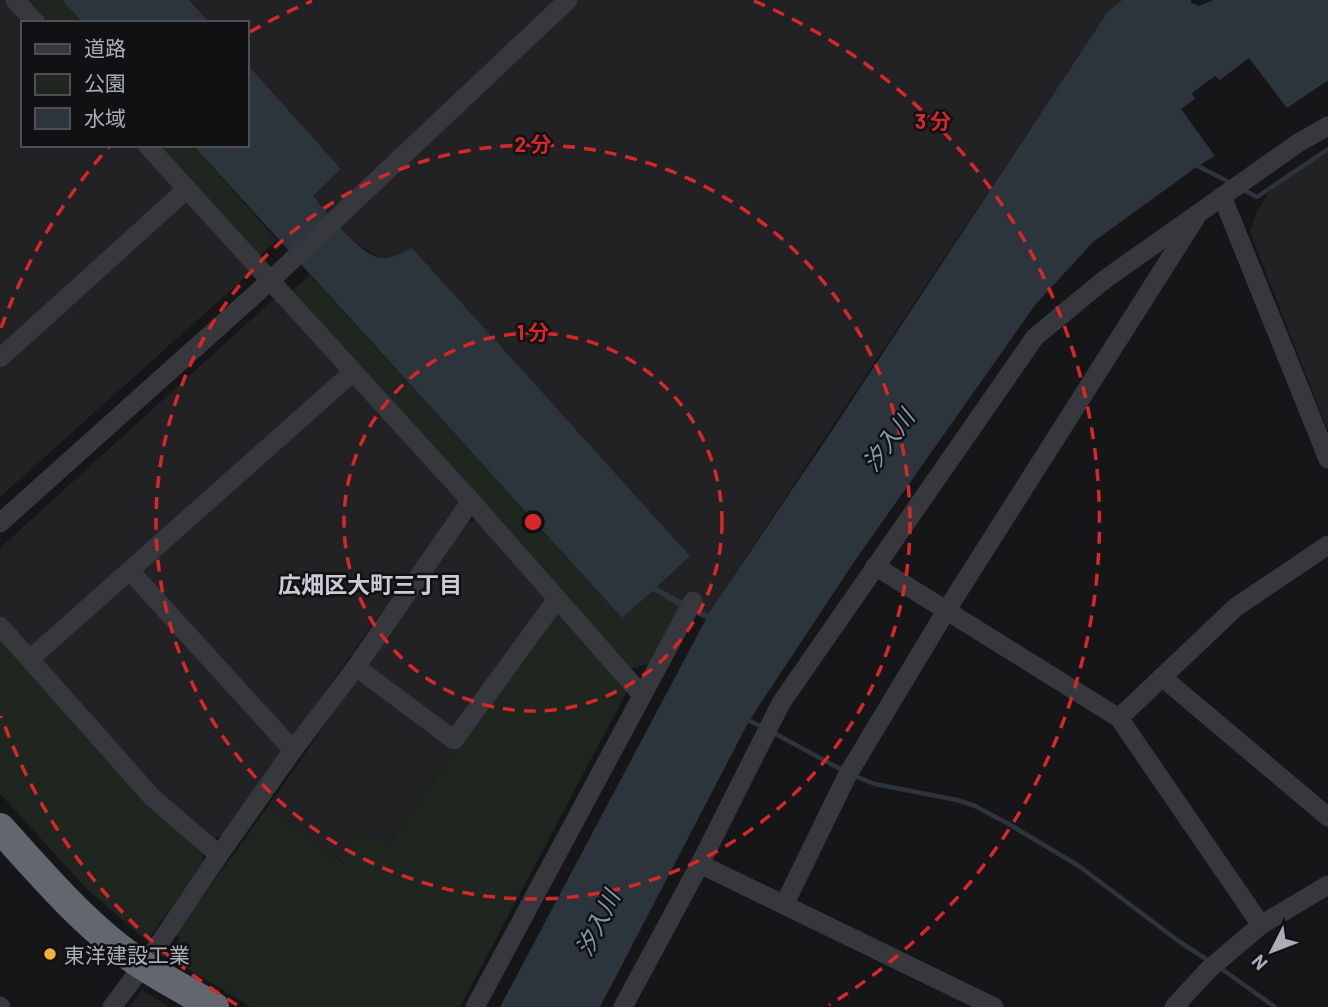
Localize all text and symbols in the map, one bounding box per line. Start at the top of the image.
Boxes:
legend [21,21,248,147]
text: 道路 [84,35,126,60]
text: 公園 [84,70,126,95]
text: 水域 [84,105,126,130]
text: 3 分 [915,108,951,133]
text: 2 分 [515,131,551,156]
text: 1 分 [517,319,549,344]
water label: 汐入川 [856,401,921,476]
centre of rings [521,510,545,534]
district label: 広畑区大町三丁目 [278,570,462,598]
water label: 汐入川 [569,883,626,960]
north arrow [1237,916,1307,986]
place label: 東洋建設工業 [64,942,190,967]
marker: 東洋建設工業 [42,946,58,962]
text: N [1246,950,1272,975]

